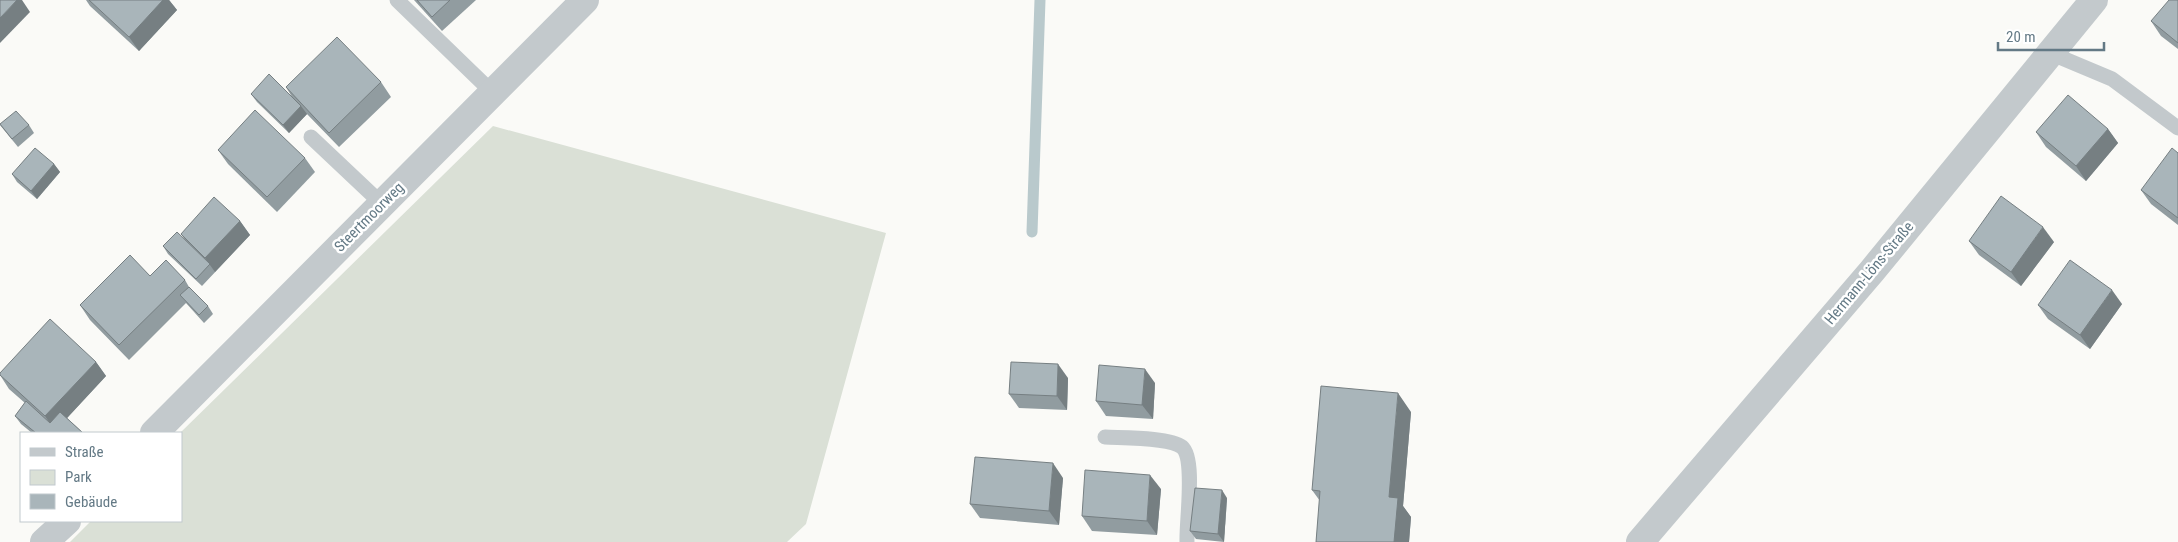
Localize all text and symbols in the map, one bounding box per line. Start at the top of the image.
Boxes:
scale bar [1998,20,2104,52]
text: 20 m [2006,28,2036,46]
street label: Steertmoorweg [331,179,407,255]
street label: Hermann-Löns-Straße [1821,218,1917,328]
legend [20,432,182,522]
text: Straße [65,443,104,461]
text: Park [65,468,92,486]
text: Gebäude [65,493,117,511]

